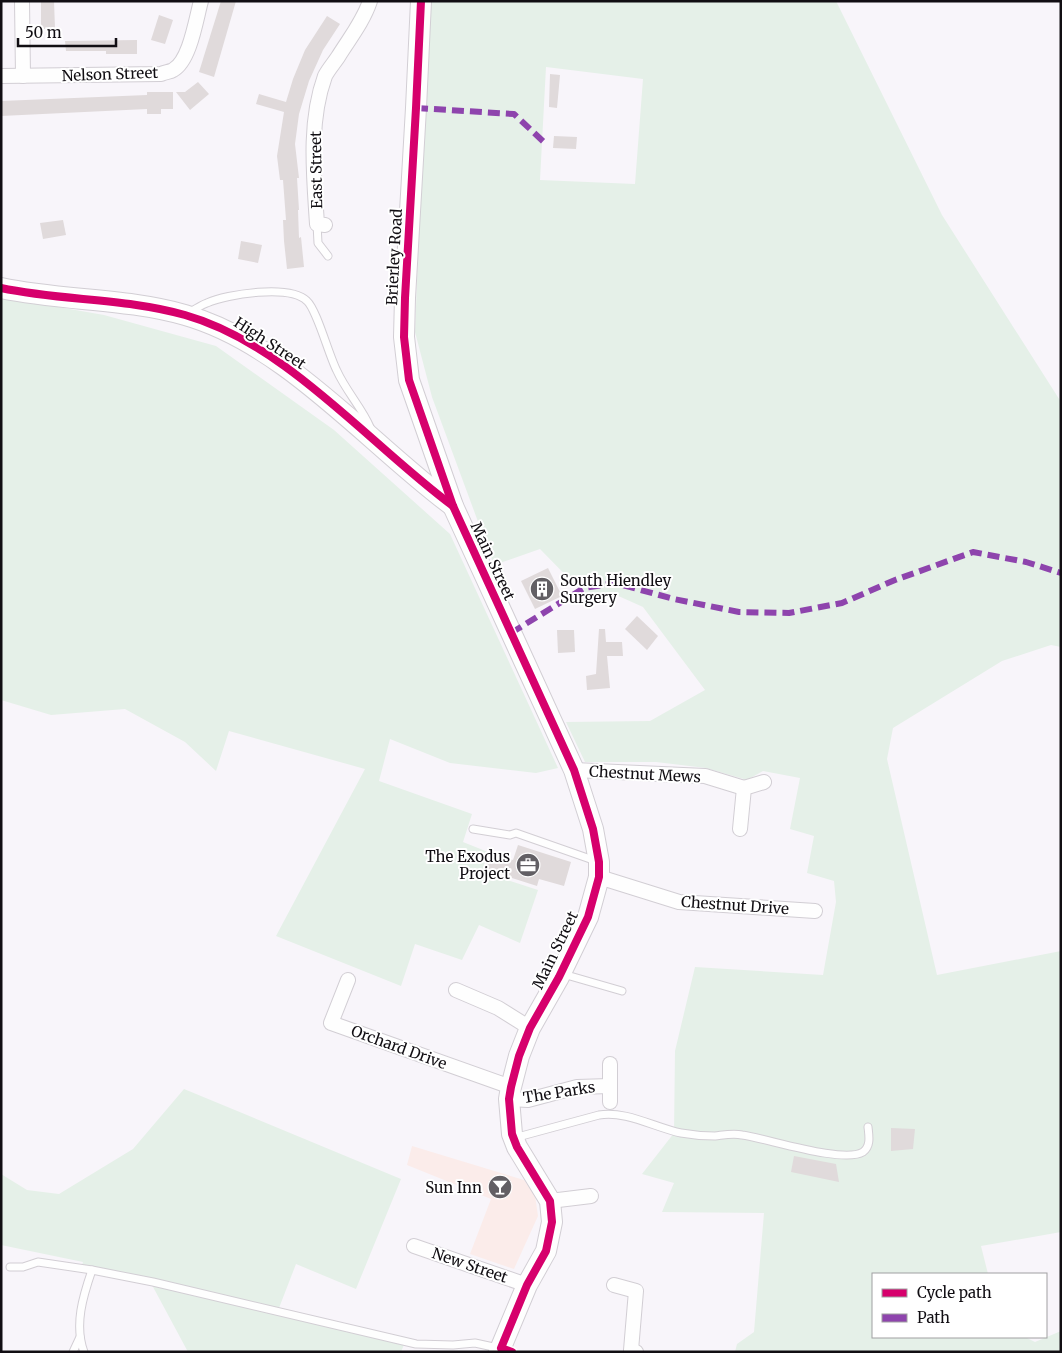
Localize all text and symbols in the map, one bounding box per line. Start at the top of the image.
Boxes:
scale bar [18,15,115,47]
text: 50 m [25,23,62,42]
street label: Nelson Street [61,63,159,85]
street label: East Street [306,131,326,209]
street label: Brierley Road [382,208,406,306]
street label: High Street [230,313,310,373]
street label: Main Street [467,519,519,603]
place label: South Hiendley Surgery [560,571,671,607]
building icon: South Hiendley Surgery [529,576,555,602]
street label: Chestnut Mews [589,762,701,786]
place label: The Exodus Project [425,847,510,883]
office icon: The Exodus Project [515,852,541,878]
street label: Chestnut Drive [680,892,790,918]
street label: Main Street [528,908,582,992]
street label: Orchard Drive [349,1021,450,1073]
street label: The Parks [522,1077,596,1107]
bar icon: Sun Inn [487,1174,513,1200]
place label: Sun Inn [425,1178,482,1197]
street label: New Street [430,1243,510,1287]
legend [872,1273,1047,1338]
text: Cycle path [917,1283,992,1302]
text: Path [917,1308,950,1327]

